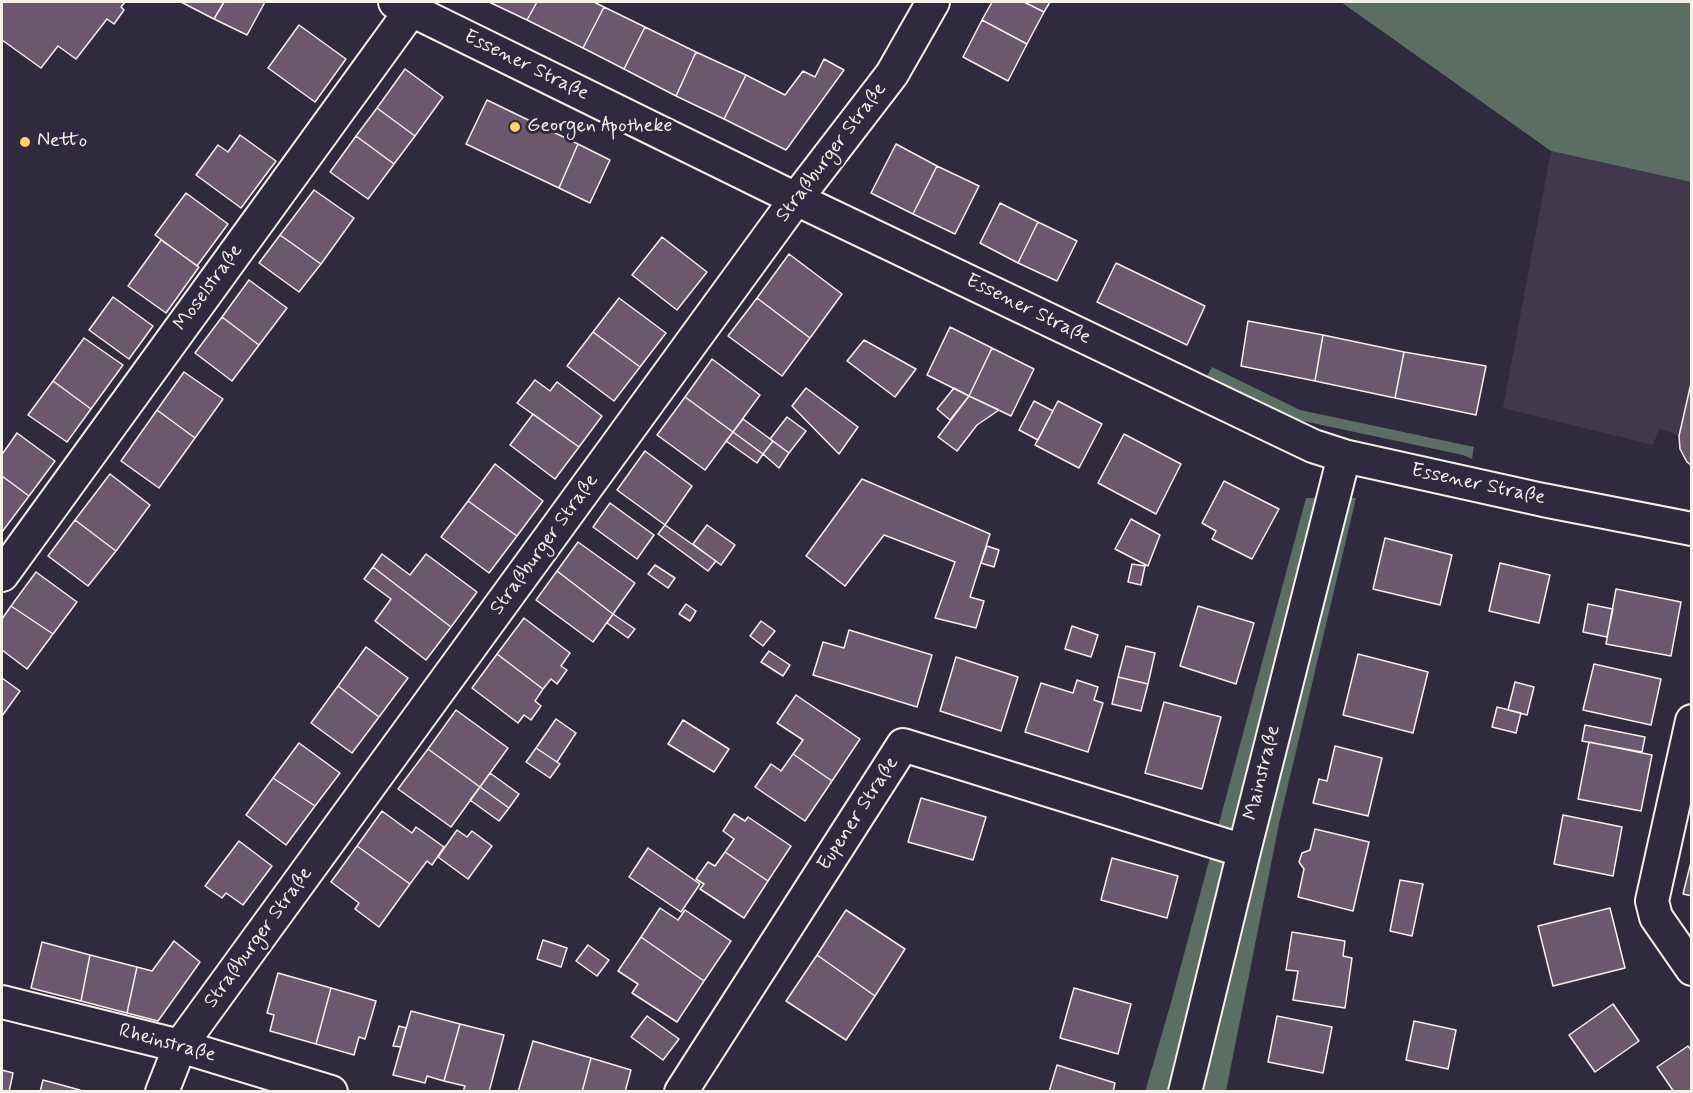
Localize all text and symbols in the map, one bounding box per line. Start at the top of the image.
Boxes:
street label: Essener Straße [459,25,593,107]
street label: Straßburger Straße [772,78,892,228]
place label: Georgen Apotheke [527,115,673,139]
marker: Georgen Apotheke [508,120,522,134]
place label: Netto [37,130,87,154]
marker: Netto [18,135,32,149]
street label: Moselstraße [169,240,249,336]
street label: Essener Straße [961,269,1095,351]
street label: Essener Straße [1409,459,1547,511]
street label: Straßburger Straße [486,470,604,620]
street label: Mainstraße [1240,723,1286,823]
street label: Eupener Straße [813,753,905,875]
street label: Straßburger Straße [200,863,318,1013]
street label: Rheinstraße [116,1020,218,1068]

